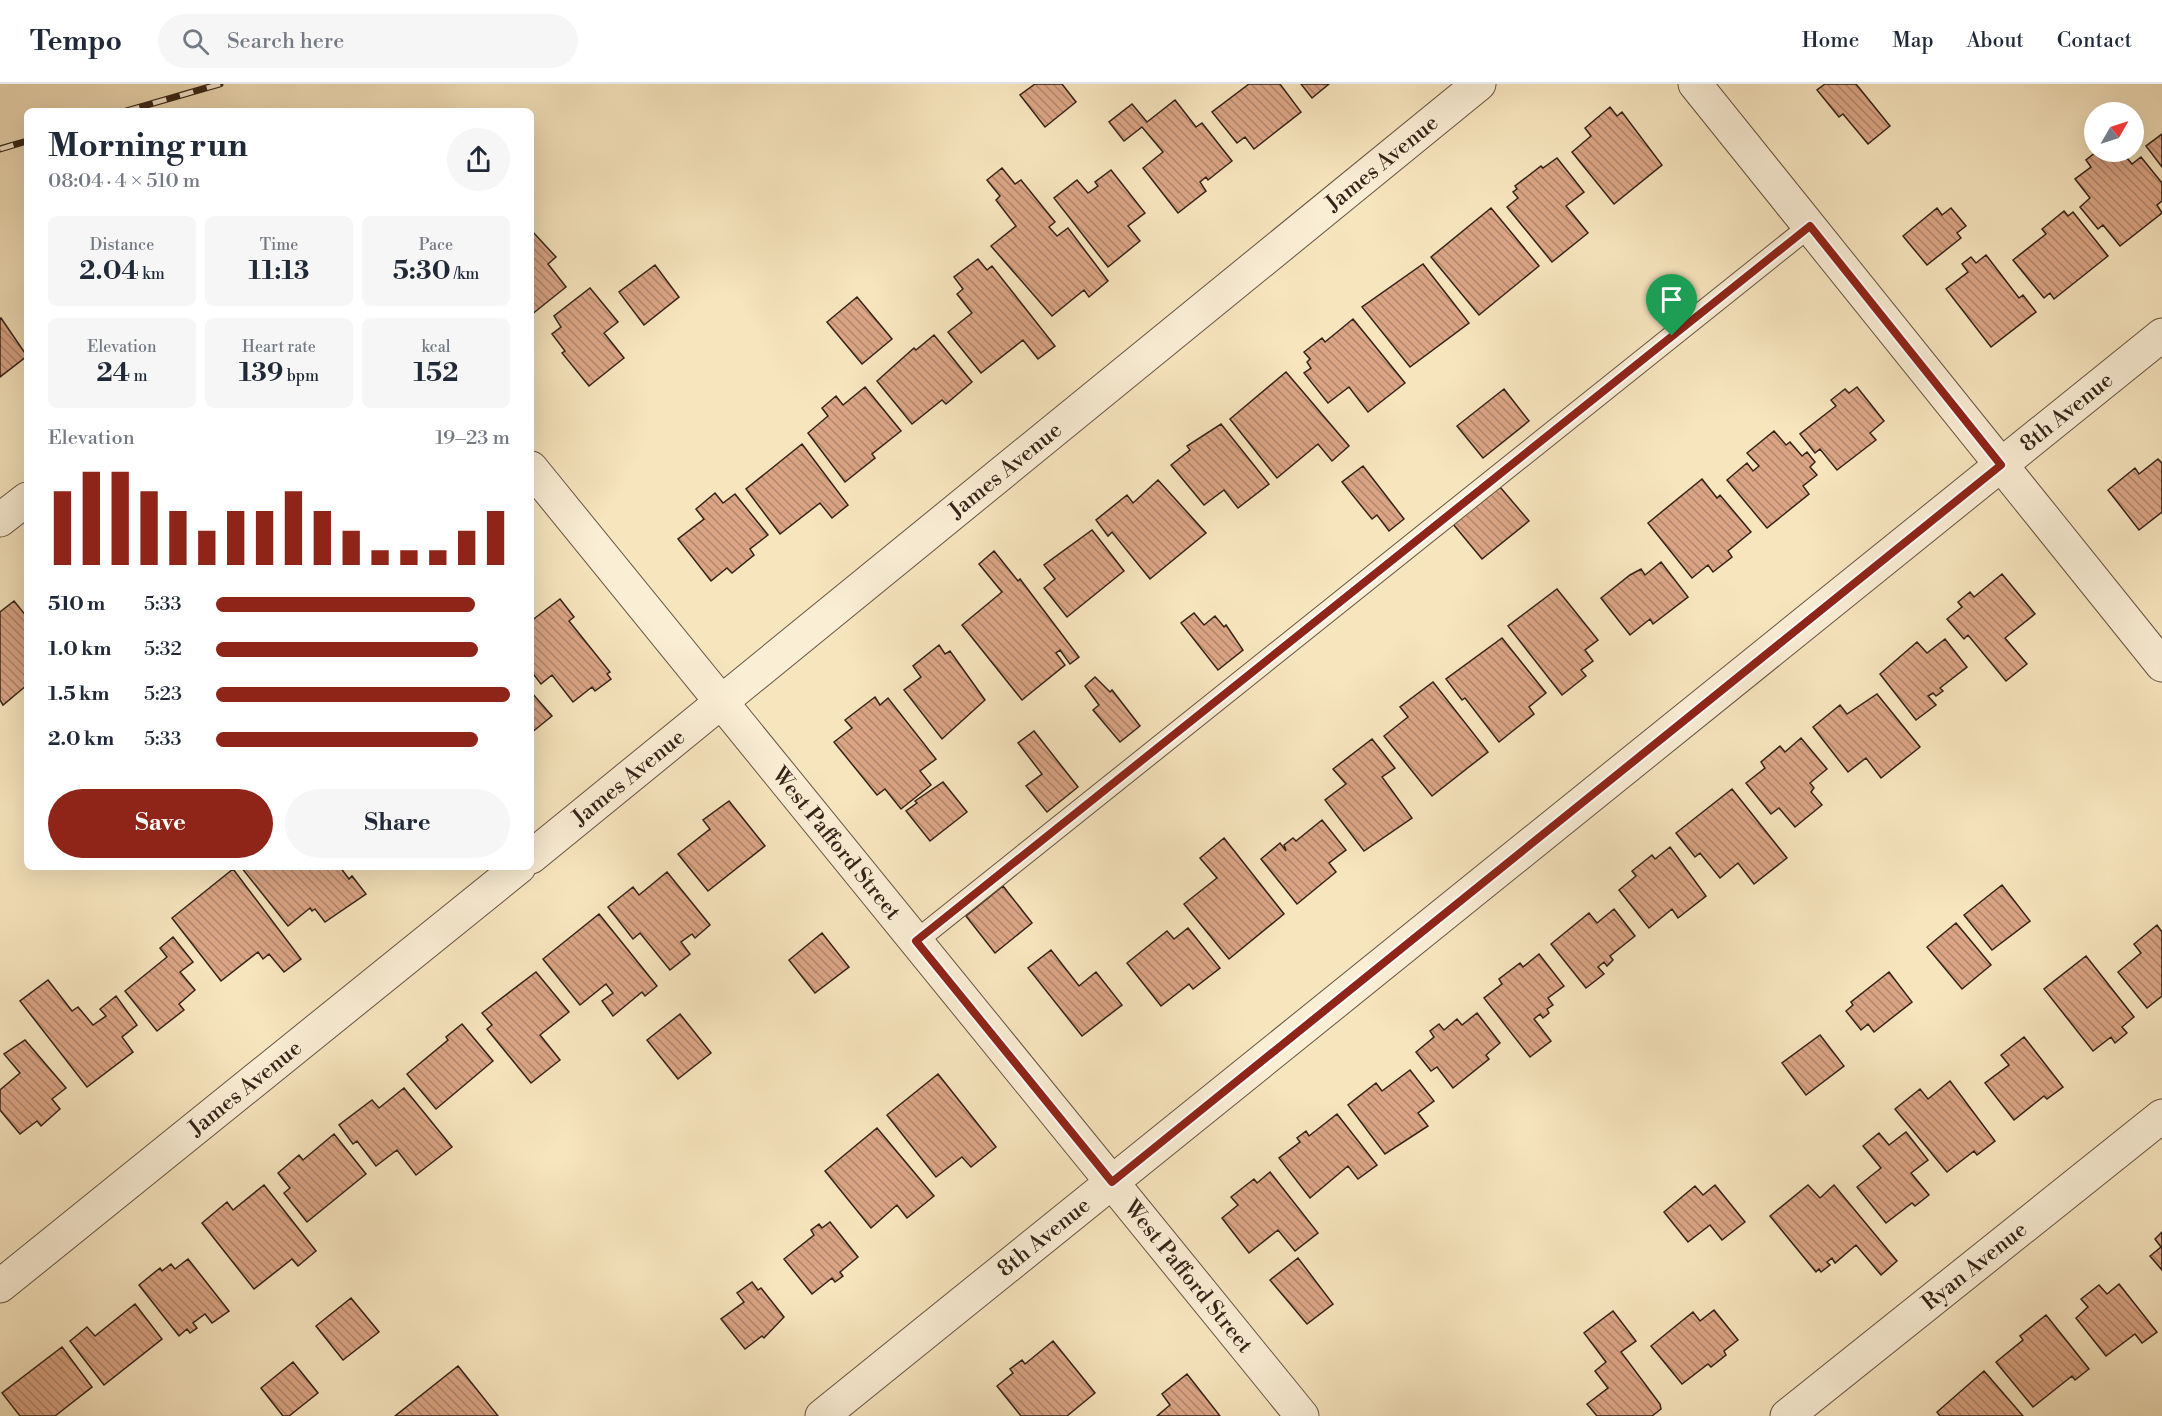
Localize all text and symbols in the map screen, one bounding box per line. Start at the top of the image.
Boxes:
search box [158,14,578,68]
text: Tempo [30,24,122,59]
icon: search [179,25,212,58]
text: Search here [227,28,344,55]
text: Home [1802,28,1859,54]
text: Map [1892,28,1934,54]
text: About [1967,28,2024,54]
text: Contact [2057,28,2132,54]
north arrow [2084,102,2144,162]
map controls [2084,102,2144,162]
street label: James Avenue [1319,109,1444,218]
text: Morning run [48,126,248,167]
button: share [447,128,510,191]
text: 08:04 · 4 × 510 m [48,169,200,194]
text: Distance [90,235,154,255]
text: Time [260,235,298,255]
text: Pace [419,235,453,255]
text: 2.04 [79,255,139,287]
text: 11:13 [248,255,310,287]
text: 5:30 [393,255,451,287]
text: km [139,264,165,284]
text: /km [451,264,479,284]
pin [1646,274,1697,336]
icon: arrive [1655,283,1688,316]
text: Elevation [87,337,157,357]
text: Heart rate [242,337,316,357]
text: kcal [421,337,451,357]
text: 24 [96,357,130,389]
text: 139 [239,357,283,389]
text: 152 [414,357,458,389]
text: m [130,366,148,386]
text: bpm [283,366,319,386]
street label: 8th Avenue [2015,366,2119,458]
street label: James Avenue [943,416,1067,525]
text: Elevation [48,426,135,451]
text: 19–23 m [435,426,510,451]
text: 510 m [48,592,105,617]
text: 5:33 [144,592,182,617]
text: 1.0 km [48,637,112,662]
text: 5:32 [144,637,182,662]
text: 1.5 km [48,682,109,707]
text: 5:23 [144,682,182,707]
street label: James Avenue [566,723,691,832]
text: 2.0 km [48,727,114,752]
text: 5:33 [144,727,182,752]
street label: West Pafford Street [766,761,907,926]
button: Save [48,789,273,858]
button: Share [285,789,510,858]
street label: James Avenue [182,1034,307,1142]
street label: 8th Avenue [992,1191,1096,1283]
street label: West Pafford Street [1118,1194,1259,1358]
street label: Ryan Avenue [1916,1216,2032,1316]

